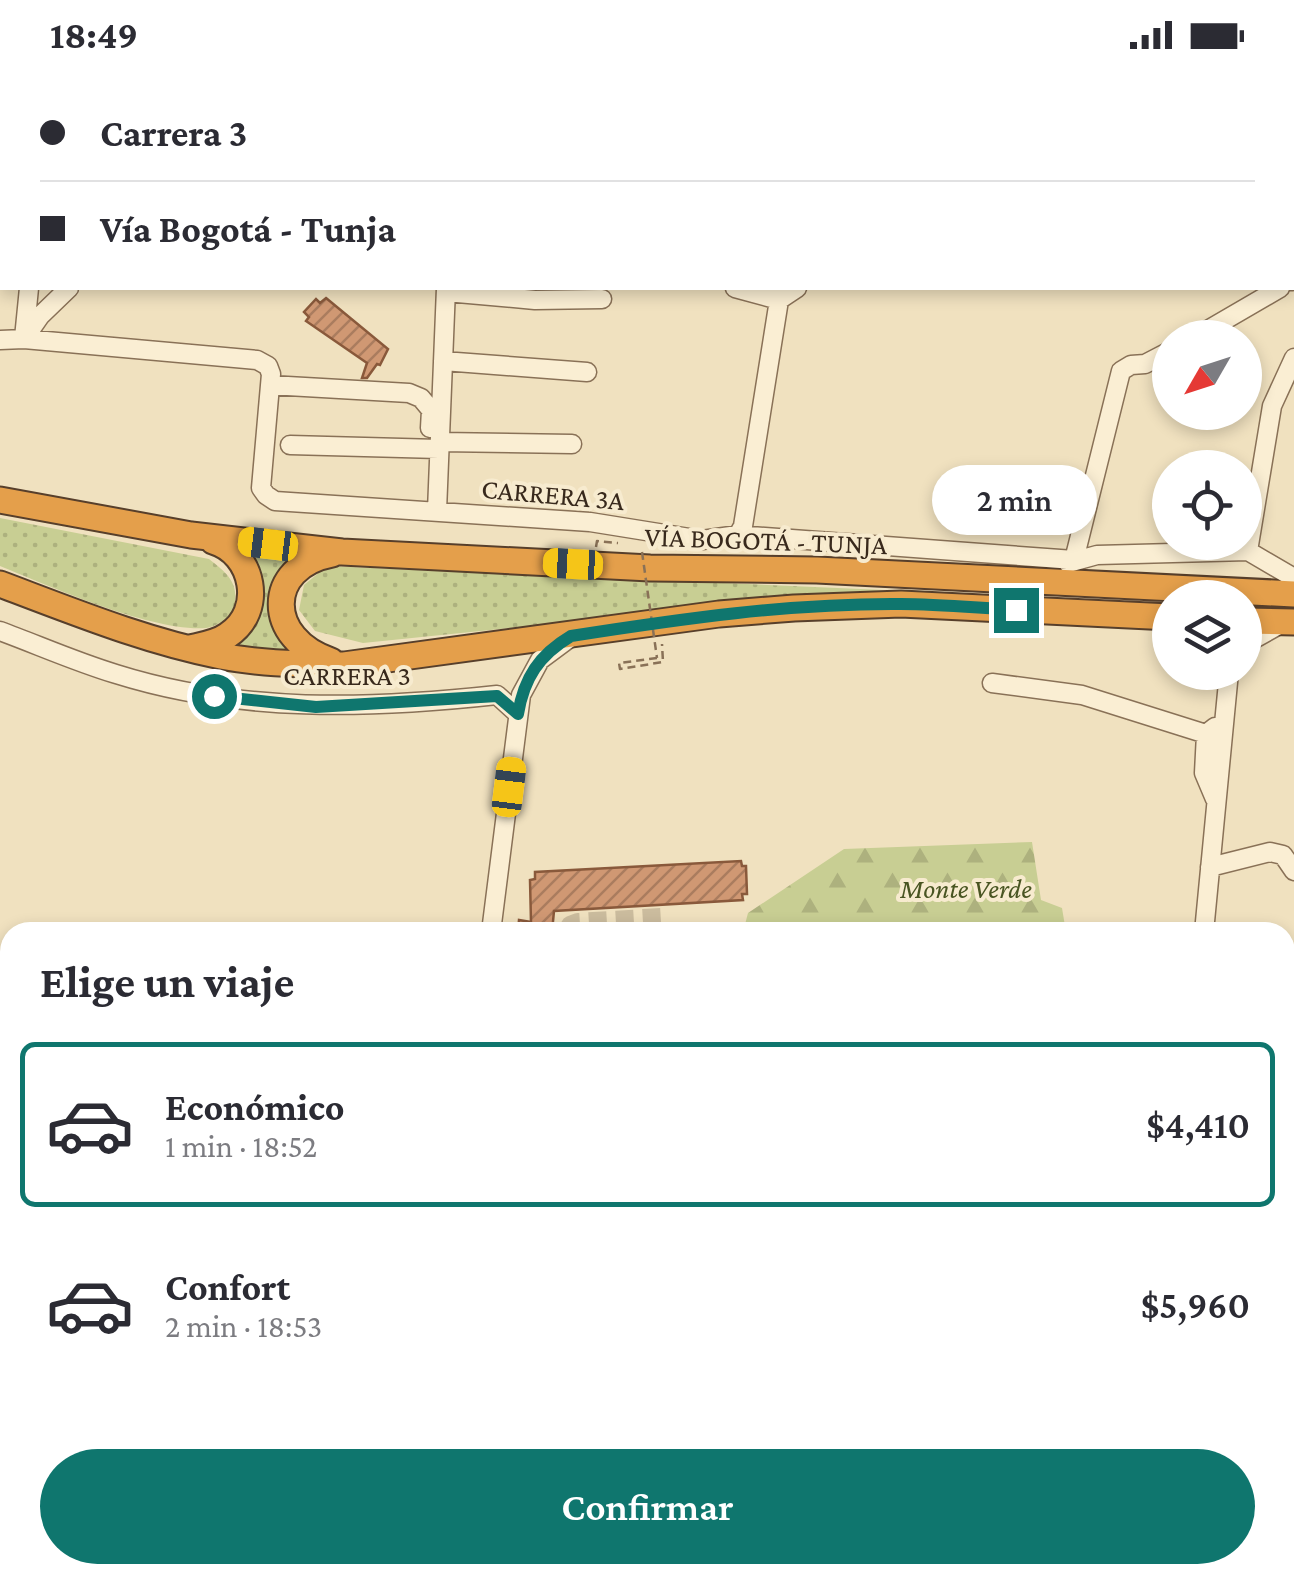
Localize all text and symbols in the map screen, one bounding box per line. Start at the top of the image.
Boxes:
text: 18:49 [50,14,138,56]
text: Carrera 3 [100,112,247,154]
text: Vía Bogotá - Tunja [100,208,396,250]
north arrow [1152,320,1262,430]
map controls [1152,320,1262,690]
button: locate [1152,450,1262,560]
callout: 2 min [934,465,1098,535]
street label: CARRERA 3A [480,473,626,516]
text: 2 min [977,482,1052,518]
street label: VÍA BOGOTÁ - TUNJA [644,521,888,560]
car [236,525,300,563]
car [542,547,604,581]
button: layers [1152,580,1262,690]
route end [994,588,1039,633]
street label: CARRERA 3 [283,660,411,691]
route start [192,674,237,719]
car [490,755,528,819]
park label: Monte Verde [899,873,1032,904]
text: Elige un viaje [40,957,294,1007]
icon: car [45,1080,135,1170]
text: Económico [165,1086,345,1128]
text: $4,410 [1146,1104,1250,1146]
text: 1 min · 18:52 [165,1128,317,1164]
icon: car [45,1260,135,1350]
text: Confort [165,1266,290,1308]
text: $5,960 [1141,1284,1250,1326]
text: 2 min · 18:53 [165,1308,322,1344]
button: Confirmar [40,1449,1255,1564]

